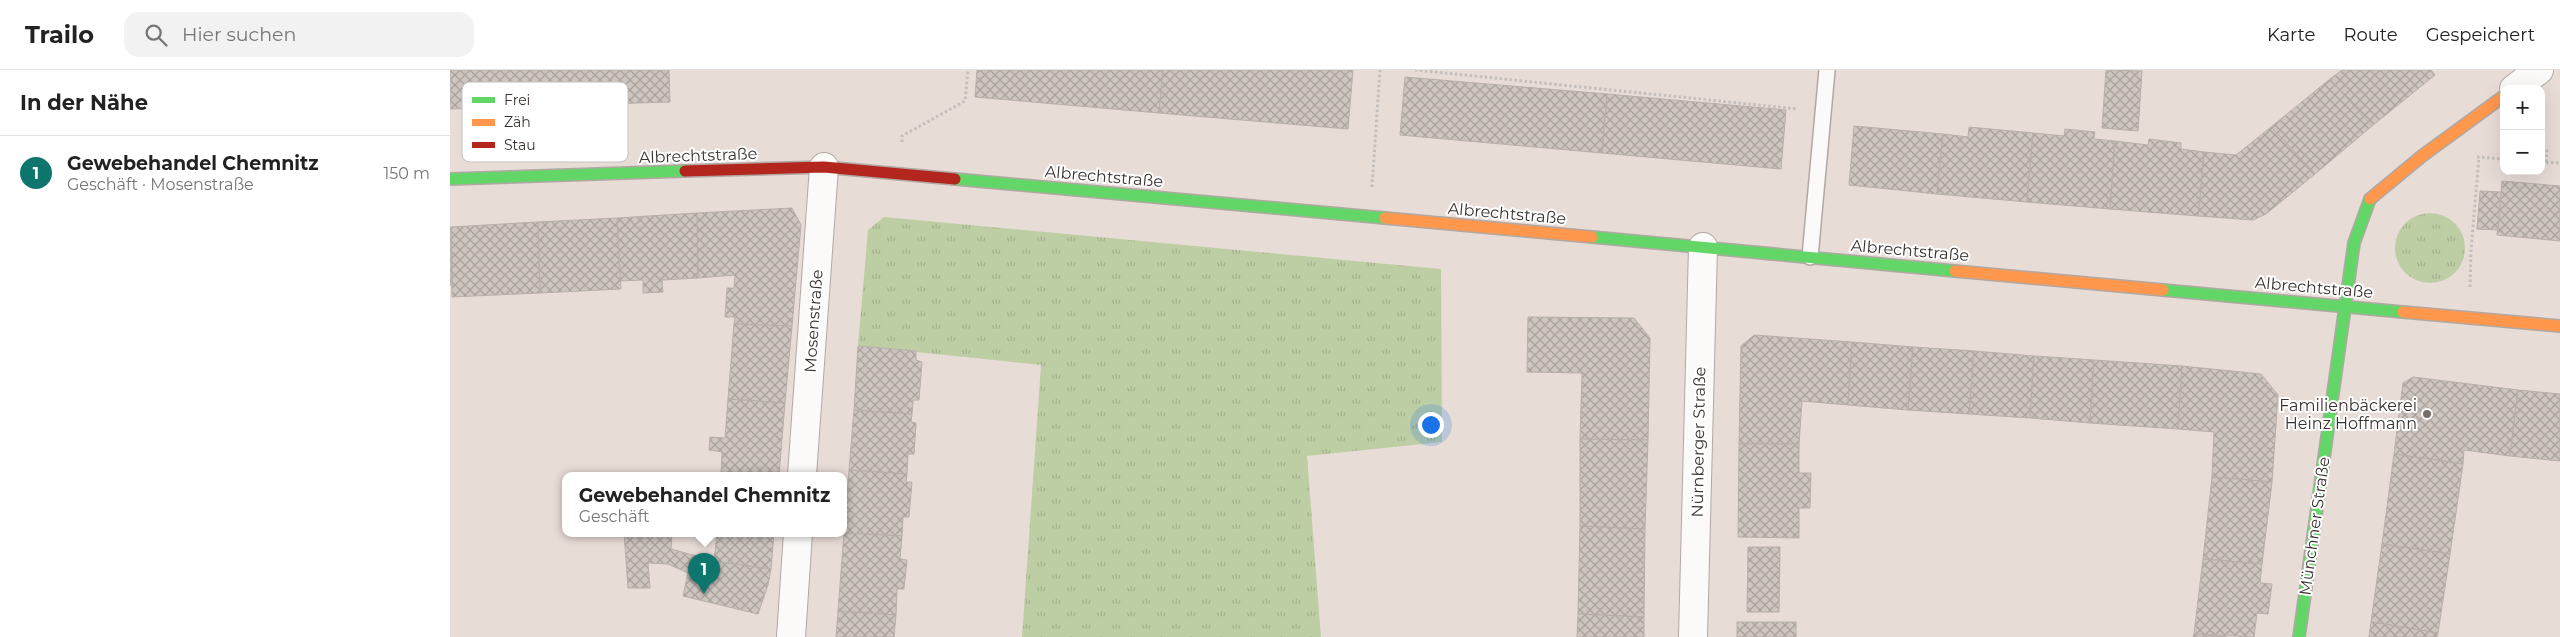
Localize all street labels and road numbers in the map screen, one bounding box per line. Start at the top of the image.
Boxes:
street label: Albrechtstraße [638,144,758,167]
street label: Albrechtstraße [1044,162,1164,191]
street label: Albrechtstraße [1447,199,1567,228]
street label: Albrechtstraße [1850,236,1970,265]
street label: Mosenstraße [800,269,827,373]
street label: Albrechtstraße [2254,273,2374,302]
street label: Nürnberger Straße [1688,366,1709,518]
street label: Münchner Straße [2295,456,2334,596]

